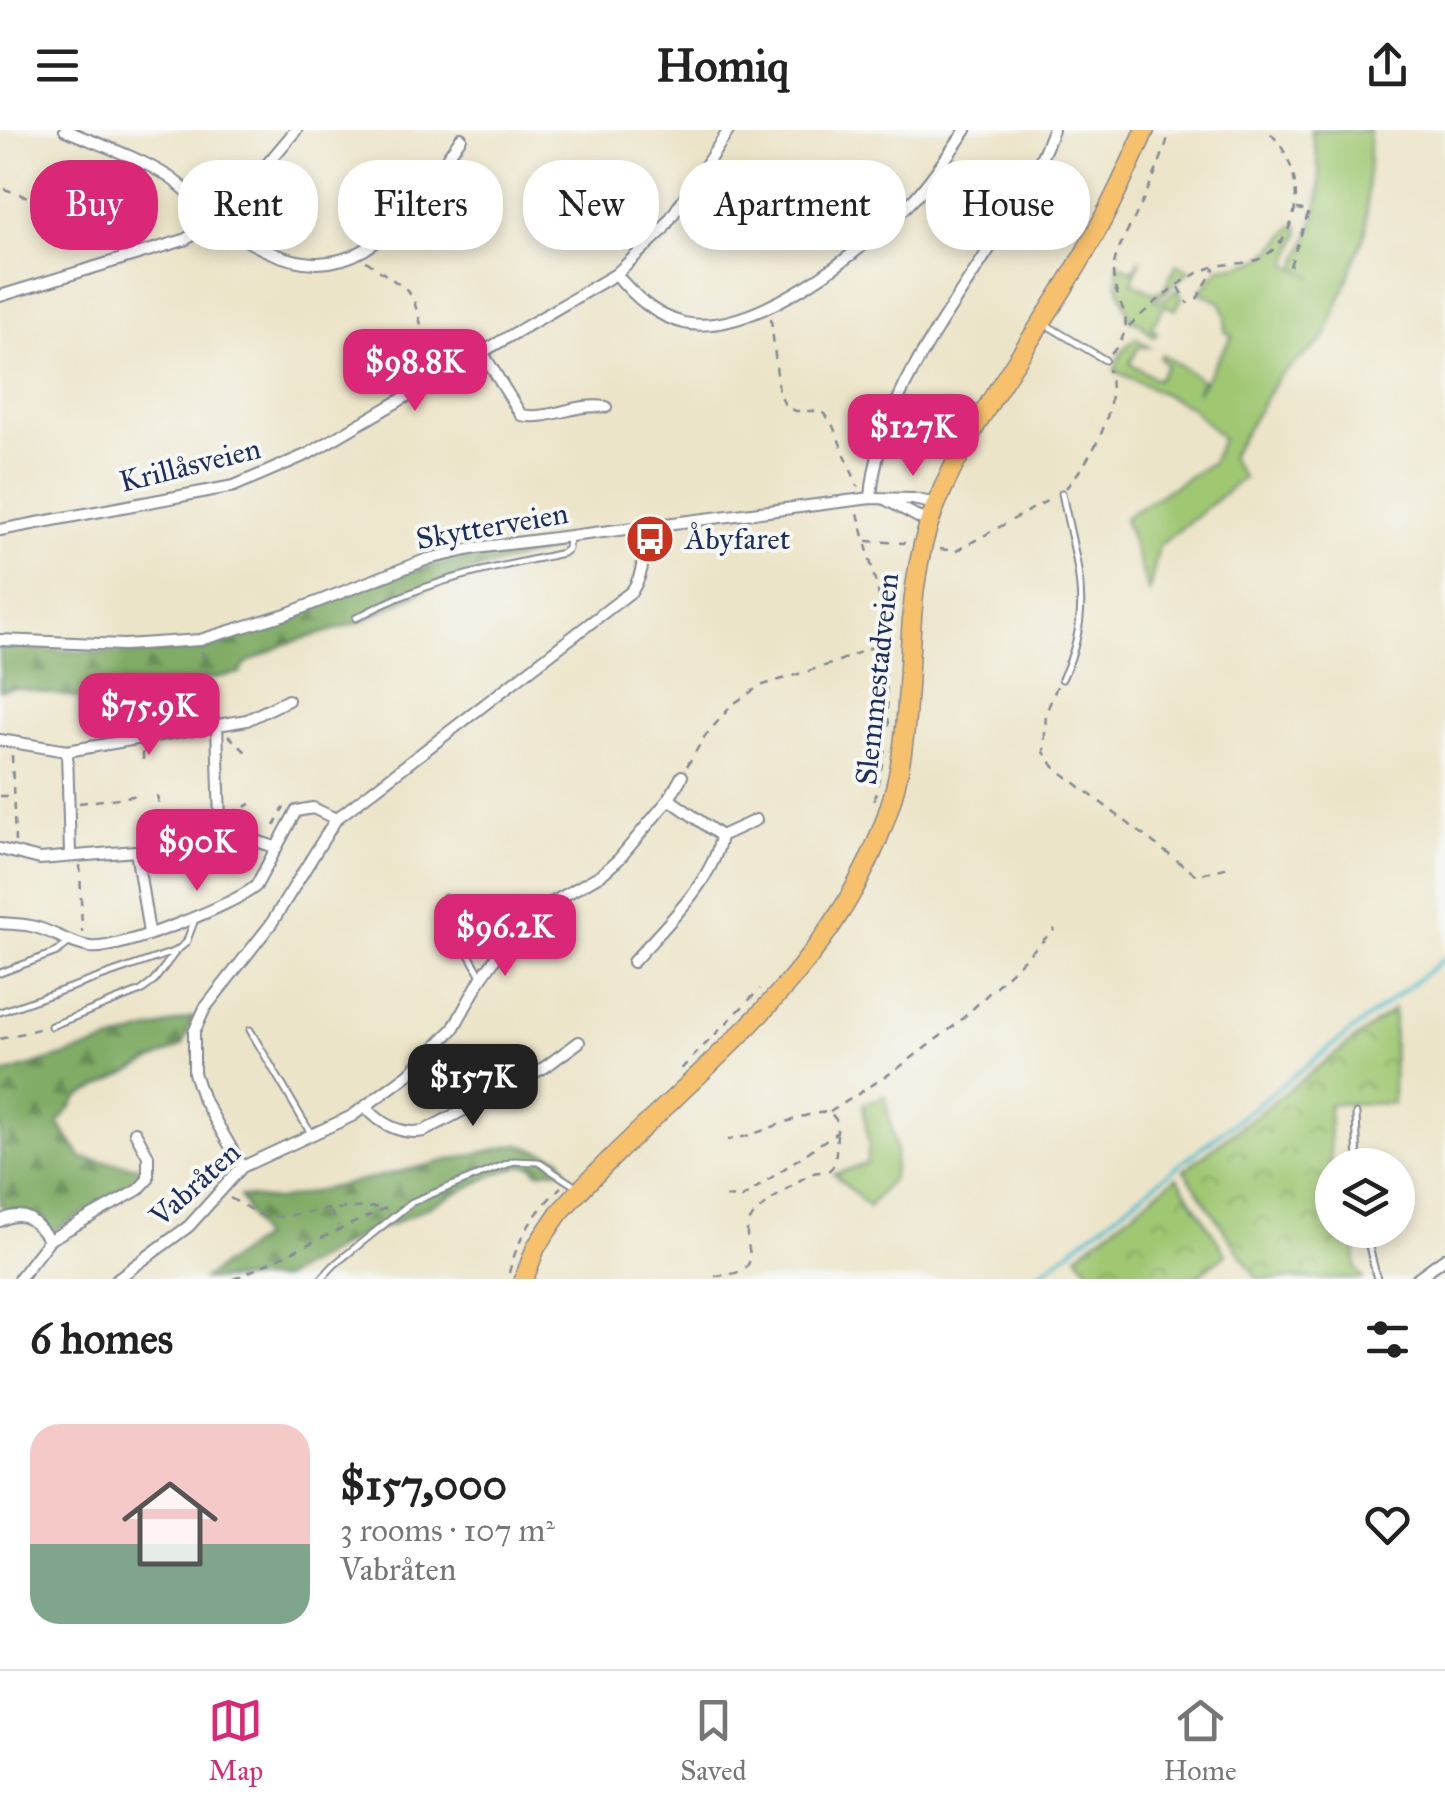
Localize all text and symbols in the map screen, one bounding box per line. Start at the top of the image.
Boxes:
icon: menu [30,38,85,93]
text: Homiq [656,38,789,93]
icon: share [1360,38,1415,93]
chip: Buy [30,160,158,250]
chip: Rent [178,160,318,250]
chip: Filters [338,160,503,250]
chip: New [523,160,659,250]
chip: Apartment [679,160,906,250]
chip: House [926,160,1090,250]
pin: $98.8K [334,329,496,414]
text: $98.8K [365,342,465,381]
pin: $127K [843,394,983,479]
text: $127K [870,407,956,446]
street label: Krillåsveien [116,430,264,500]
street label: Skytterveien [413,495,571,557]
bus stop icon: Åbyfaret [624,513,676,565]
place label: Åbyfaret [683,521,791,557]
street label: Slemmestadveien [848,571,906,787]
pin: $75.9K [68,673,230,758]
text: $75.9K [101,686,197,725]
pin: $90K [138,809,256,894]
text: $90K [158,822,236,861]
pin: $96.2K [424,894,586,979]
text: $96.2K [456,907,554,946]
pin: $157K [403,1044,543,1129]
text: $157K [430,1057,516,1096]
street label: Vabråten [142,1134,248,1234]
map controls [1315,1148,1415,1248]
button: layers [1315,1148,1415,1248]
icon: filters [1360,1312,1415,1367]
text: 6 homes [30,1313,173,1365]
text: $157,000 [340,1459,507,1511]
icon: home [110,1464,230,1584]
icon: heart [1360,1497,1415,1552]
text: 3 rooms · 107 m² [340,1511,555,1550]
text: Vabråten [340,1550,456,1589]
tab: Map [208,1693,263,1788]
tab: Saved [680,1693,747,1788]
tab: Home [1163,1693,1237,1788]

